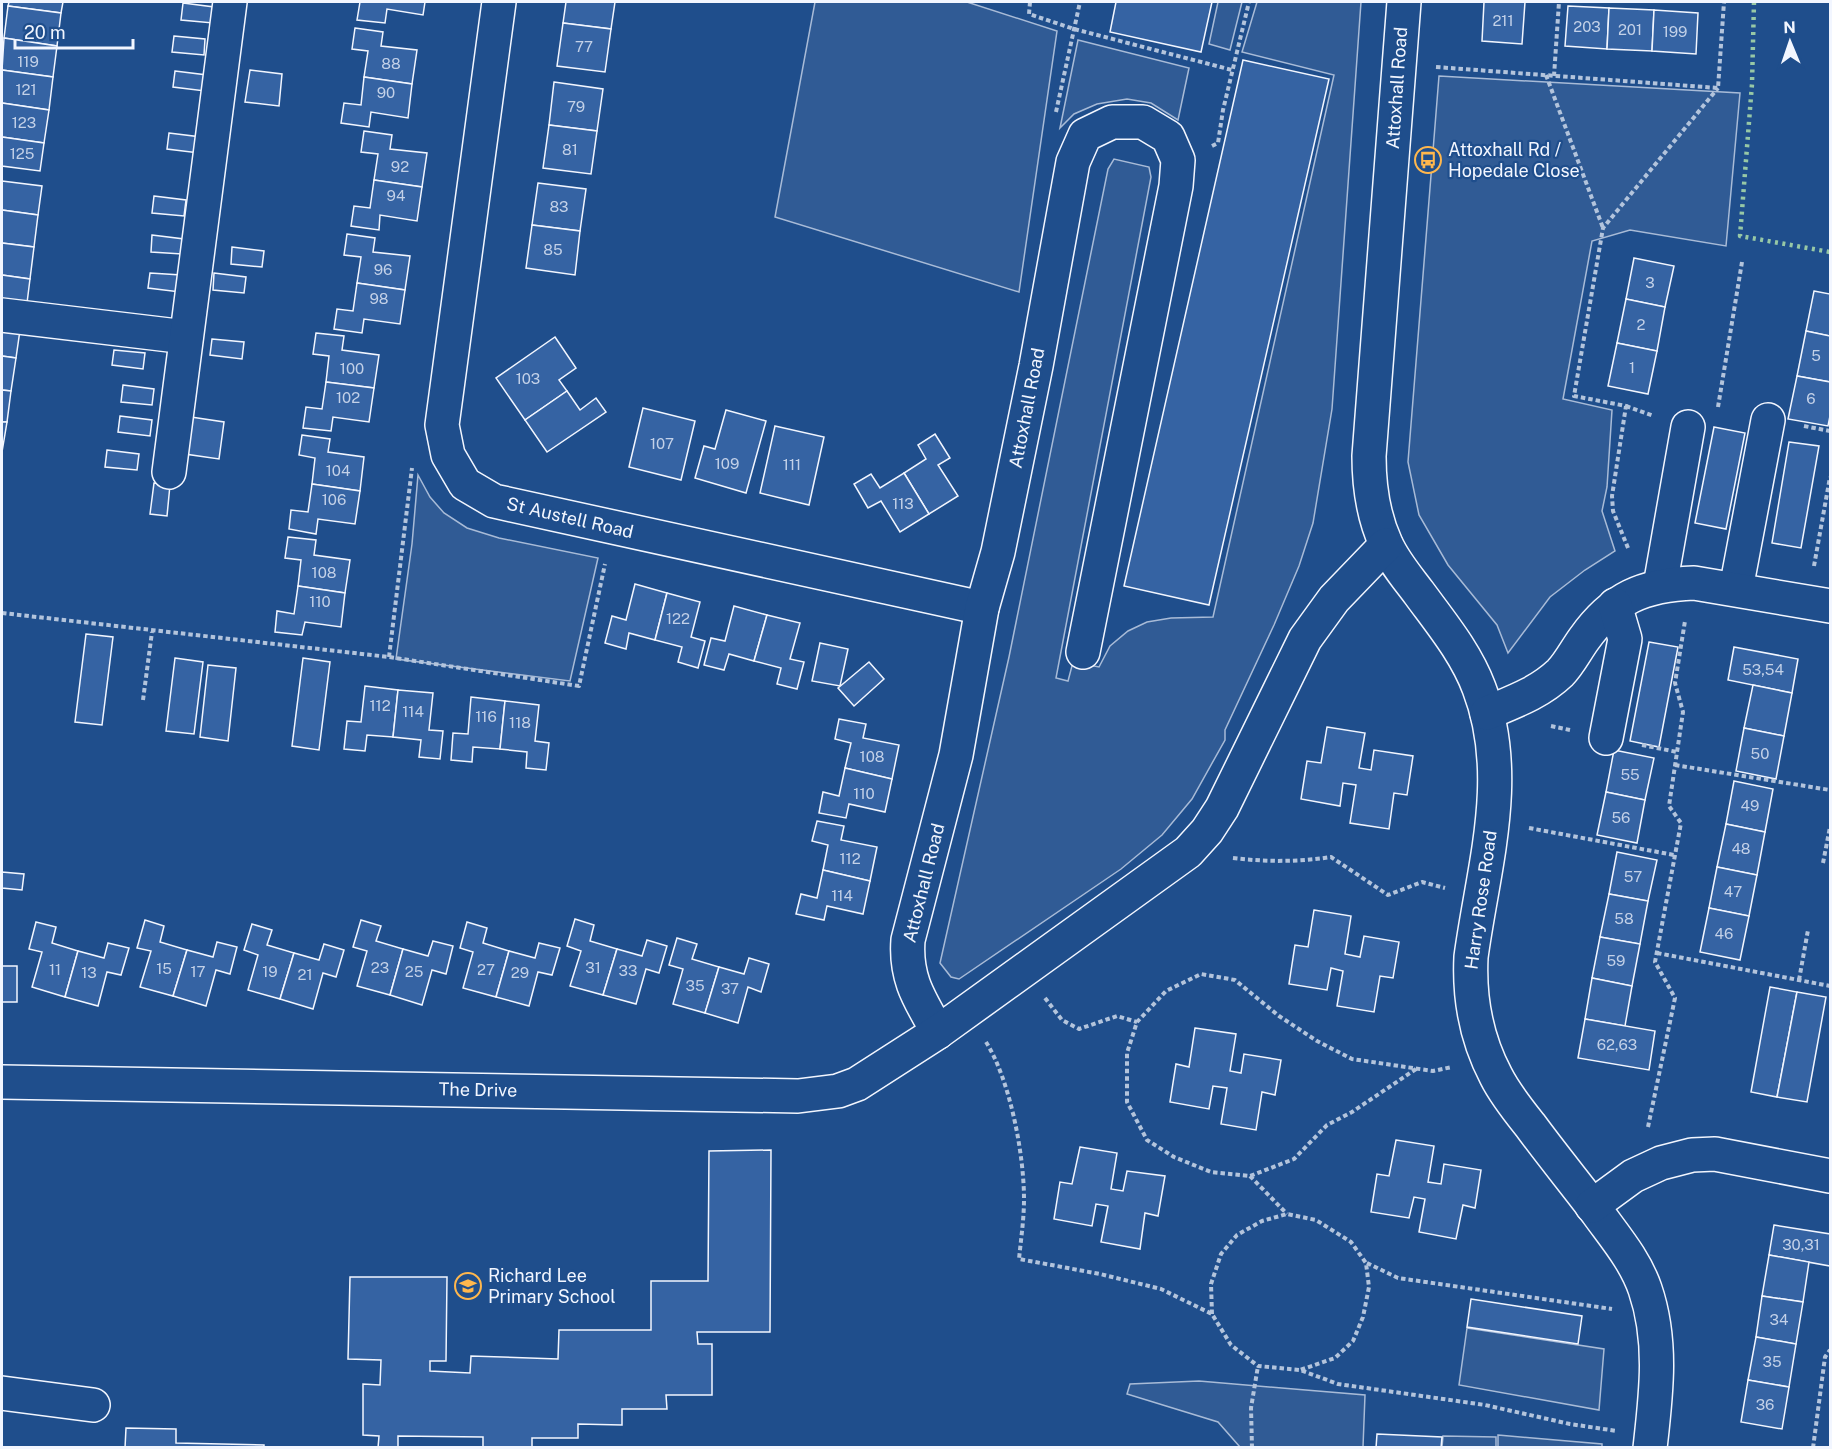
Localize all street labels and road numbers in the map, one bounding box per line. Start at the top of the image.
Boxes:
street label: Attoxhall Road [1382,26,1411,150]
street label: Attoxhall Road [1005,346,1048,470]
street label: St Austell Road [505,493,636,542]
street label: Attoxhall Road [899,821,948,945]
street label: Harry Rose Road [1460,829,1501,971]
street label: The Drive [439,1078,517,1101]

